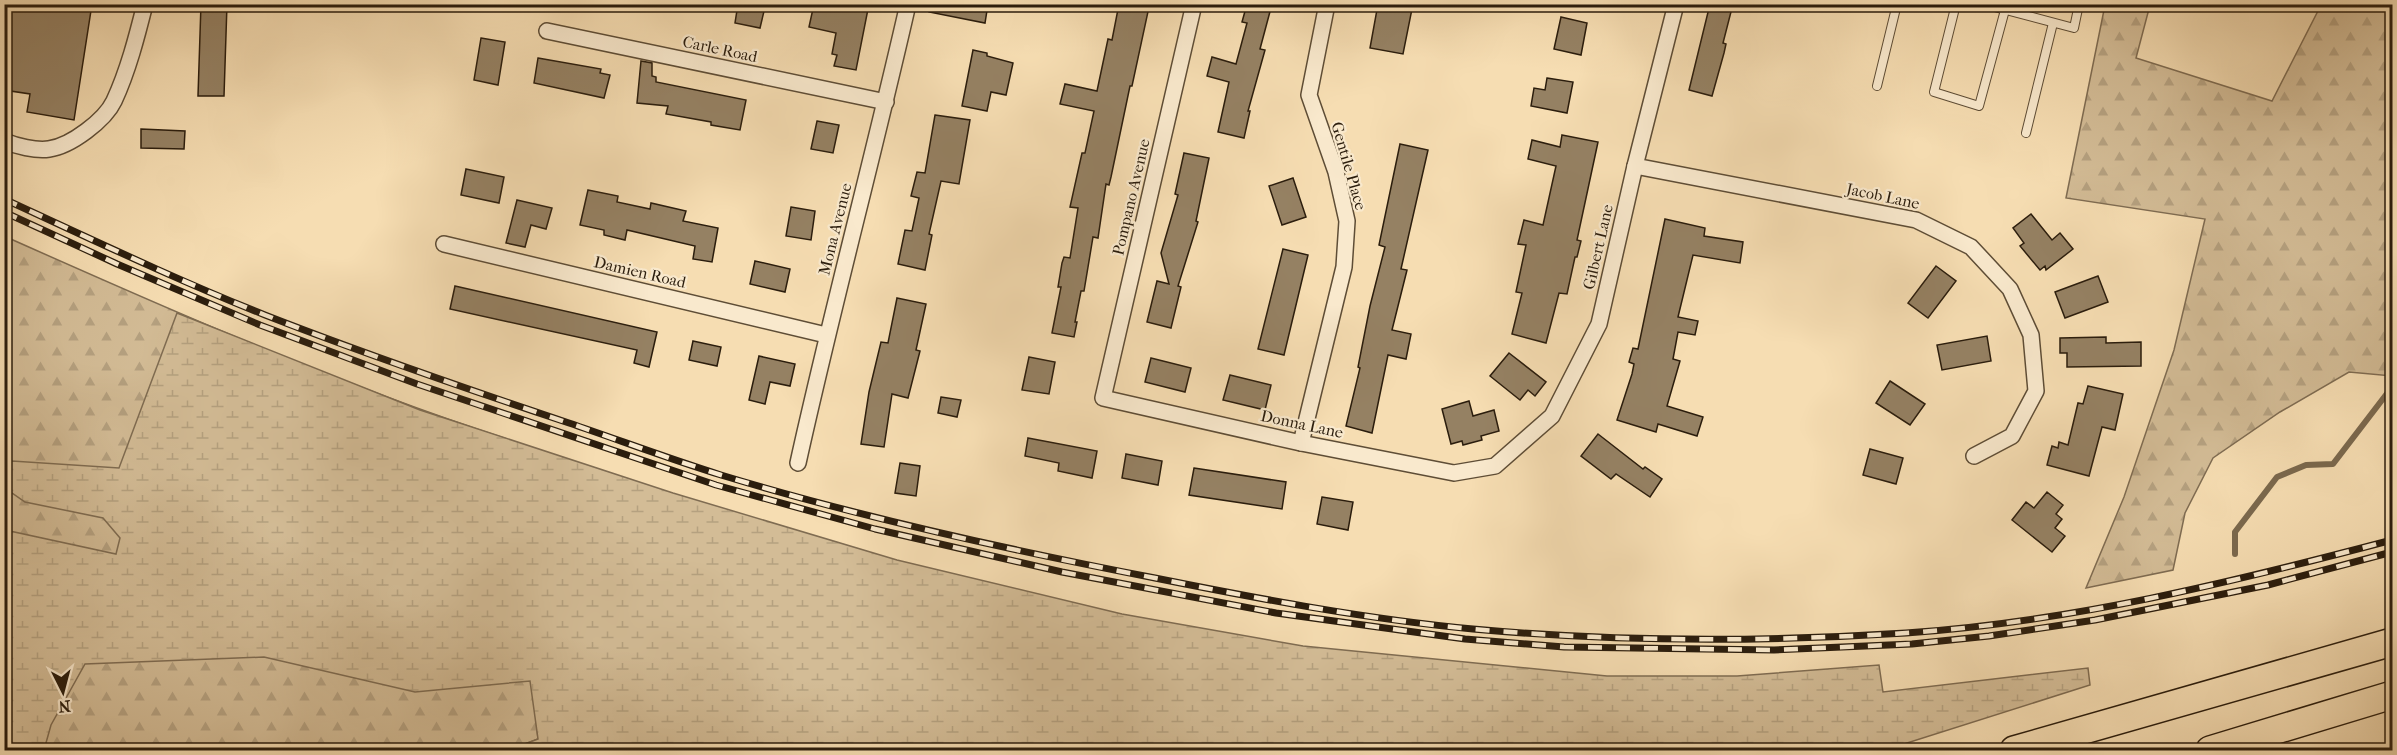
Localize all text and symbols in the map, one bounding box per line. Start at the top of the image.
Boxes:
street label: Carle Road [681,32,759,66]
street label: Gentile Place [1327,120,1371,212]
street label: Pompano Avenue [1108,137,1154,257]
street label: Jacob Lane [1843,179,1921,213]
street label: Mona Avenue [814,181,856,277]
street label: Gilbert Lane [1579,202,1617,291]
street label: Damien Road [592,252,688,292]
street label: Donna Lane [1259,406,1345,442]
north arrow [33,662,93,722]
text: N [57,696,72,717]

